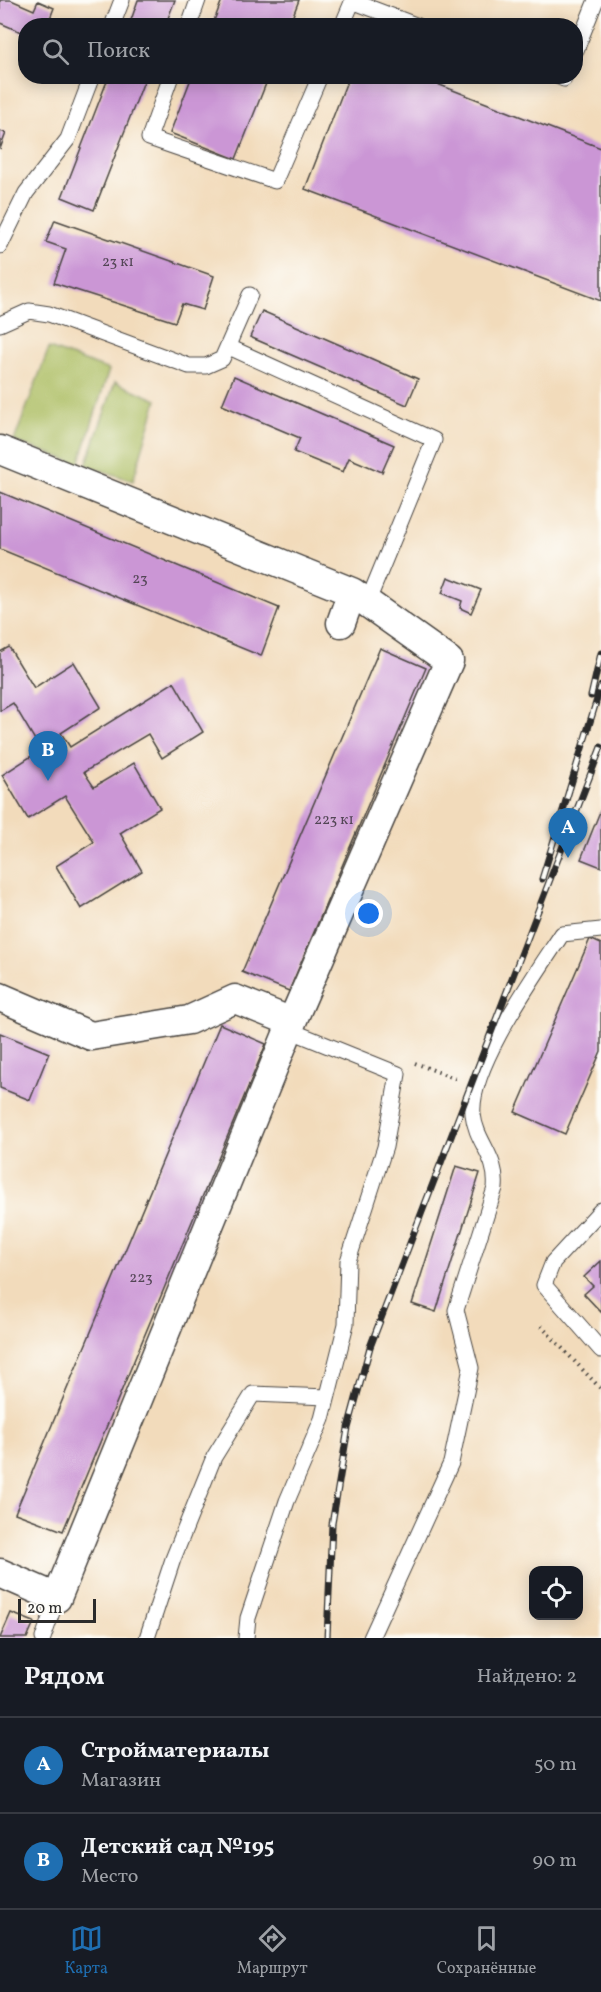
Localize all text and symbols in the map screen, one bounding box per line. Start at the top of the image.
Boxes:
search box [18,18,583,84]
icon: search [39,35,72,68]
text: Поиск [87,36,150,67]
house number: 23 к1 [102,252,134,273]
house number: 23 [132,569,148,590]
pin: B [28,732,68,781]
pin: A [548,808,588,858]
house number: 223 к1 [314,810,354,831]
your location [354,899,383,928]
house number: 223 [129,1268,153,1289]
map controls [529,1566,583,1620]
button: locate [529,1566,583,1620]
scale bar [18,1596,96,1624]
text: 20 m [27,1598,62,1620]
text: Рядом [24,1659,104,1695]
text: Найдено: 2 [477,1663,577,1691]
text: Стройматериалы [81,1736,269,1767]
text: A [36,1751,51,1779]
text: 50 m [534,1751,577,1779]
text: Магазин [81,1767,161,1795]
text: Детский сад №195 [81,1832,274,1863]
text: B [37,1847,50,1875]
text: 90 m [533,1847,577,1875]
text: Место [81,1863,138,1891]
tab: Карта [65,1922,108,1980]
tab: Маршрут [237,1922,308,1980]
tab: Сохранённые [437,1922,536,1980]

